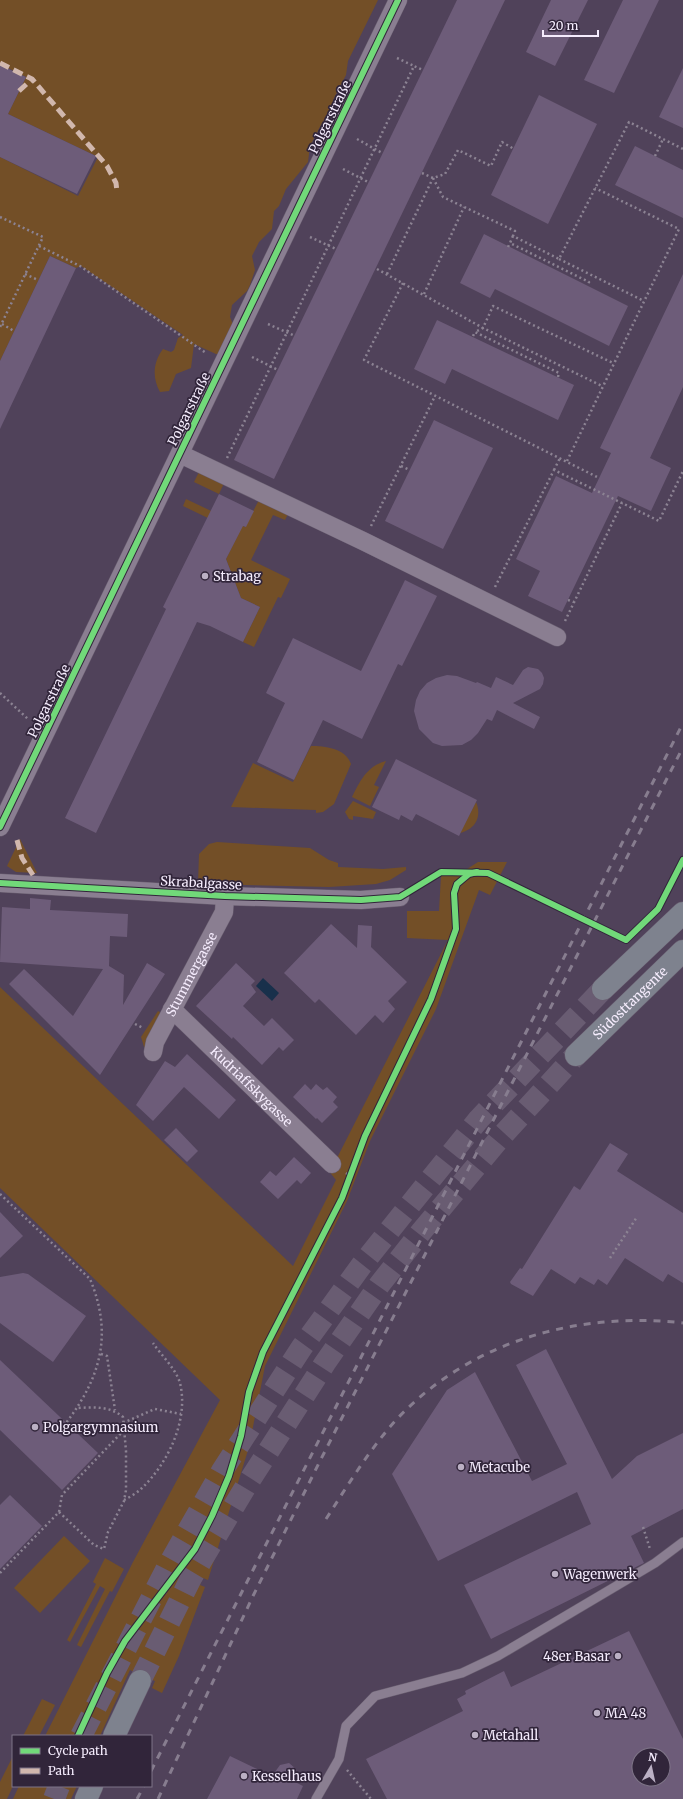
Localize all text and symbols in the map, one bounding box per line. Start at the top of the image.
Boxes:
scale bar [543,12,598,38]
text: 20 m [549,18,578,33]
street label: Polgarstraße [305,77,355,157]
street label: Polgarstraße [164,369,214,449]
place label: Strabag [213,568,261,585]
marker: Strabag [200,571,210,581]
street label: Polgarstraße [24,661,74,741]
street label: Skrabalgasse [160,872,243,894]
street label: Stummergasse [162,929,221,1019]
street label: Südosttangente [589,962,671,1043]
street label: Kudriaffskygasse [207,1042,297,1130]
place label: Polgargymnasium [43,1419,159,1436]
marker: Polgargymnasium [30,1422,40,1432]
place label: Metacube [469,1459,530,1476]
marker: Metacube [456,1462,466,1472]
place label: Wagenwerk [562,1566,638,1583]
marker: Wagenwerk [550,1569,560,1579]
place label: 48er Basar [543,1648,610,1665]
marker: 48er Basar [613,1651,623,1661]
place label: MA 48 [605,1705,646,1722]
marker: MA 48 [592,1708,602,1718]
place label: Metahall [483,1727,538,1744]
marker: Metahall [470,1730,480,1740]
legend [12,1735,152,1787]
text: Cycle path [48,1743,108,1758]
north arrow [631,1747,671,1787]
text: N [647,1750,658,1765]
text: Path [48,1763,74,1778]
place label: Kesselhaus [252,1768,321,1785]
marker: Kesselhaus [239,1771,249,1781]

